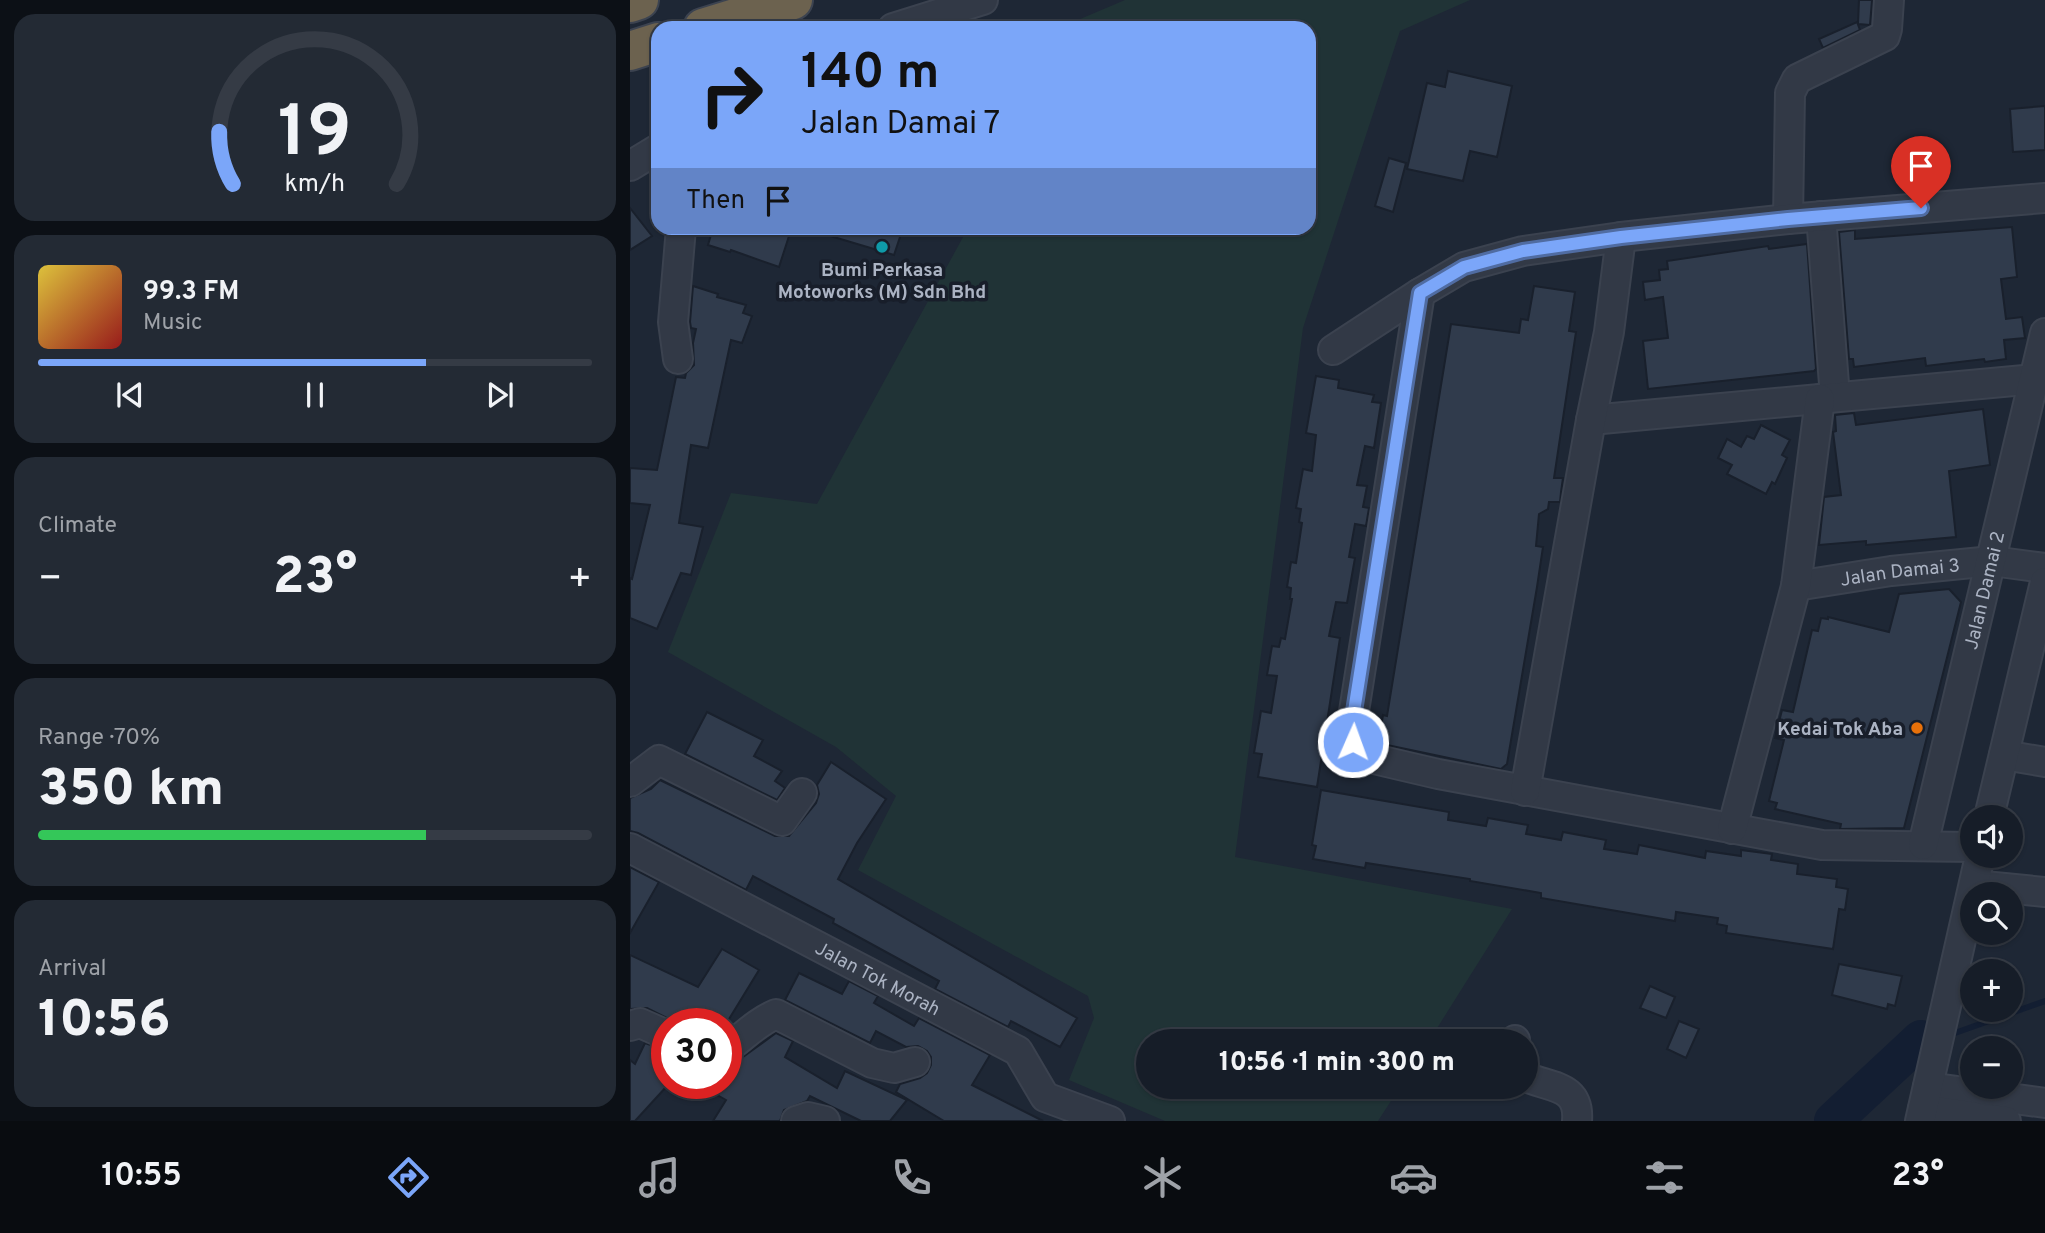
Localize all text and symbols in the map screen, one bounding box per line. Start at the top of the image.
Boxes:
text: 140 m [801,44,940,106]
icon: right [686,49,777,140]
text: 19 [278,90,352,182]
text: Jalan Damai 7 [801,105,1000,145]
pin [1891,136,1951,208]
icon: arrive [1902,147,1940,185]
text: km/h [285,169,345,201]
icon: arrive [759,182,797,220]
text: Then [686,185,745,218]
marker: Bumi Perkasa Motoworks (M) Sdn Bhd [874,239,890,255]
place label: Bumi Perkasa Motoworks (M) Sdn Bhd [778,259,986,305]
text: 99.3 FM [143,276,239,309]
text: Music [143,309,203,338]
icon: previous [111,376,149,414]
icon: pause [296,376,334,414]
icon: next [481,376,519,414]
text: Climate [38,512,117,541]
street label: Jalan Damai 2 [1960,529,2011,652]
text: 23° [273,546,357,612]
street label: Jalan Damai 3 [1839,554,1961,593]
text: − [38,556,63,605]
text: + [567,556,592,605]
position arrow [1316,705,1390,779]
place label: Kedai Tok Aba [1777,718,1903,742]
marker: Kedai Tok Aba [1909,720,1925,736]
text: Range · 70% [38,724,160,753]
text: 350 km [38,758,224,824]
map controls [1960,805,2023,1099]
button: sound [1960,805,2023,868]
button: search [1960,882,2023,945]
street label: Jalan Tok Morah [810,937,944,1022]
text: Arrival [38,955,107,984]
button: + [1960,959,2023,1022]
text: 10:56 [38,989,171,1055]
speed limit sign: 30 [651,1008,742,1099]
button: − [1960,1036,2023,1099]
text: 10:56 · 1 min · 300 m [1219,1047,1455,1080]
icon: directions [384,1153,433,1202]
icon: music [635,1153,684,1202]
icon: phone [887,1153,936,1202]
icon: climate [1138,1153,1187,1202]
icon: car [1389,1153,1438,1202]
icon: filters [1640,1153,1689,1202]
text: 10:55 [101,1157,182,1197]
text: 23° [1892,1157,1944,1197]

